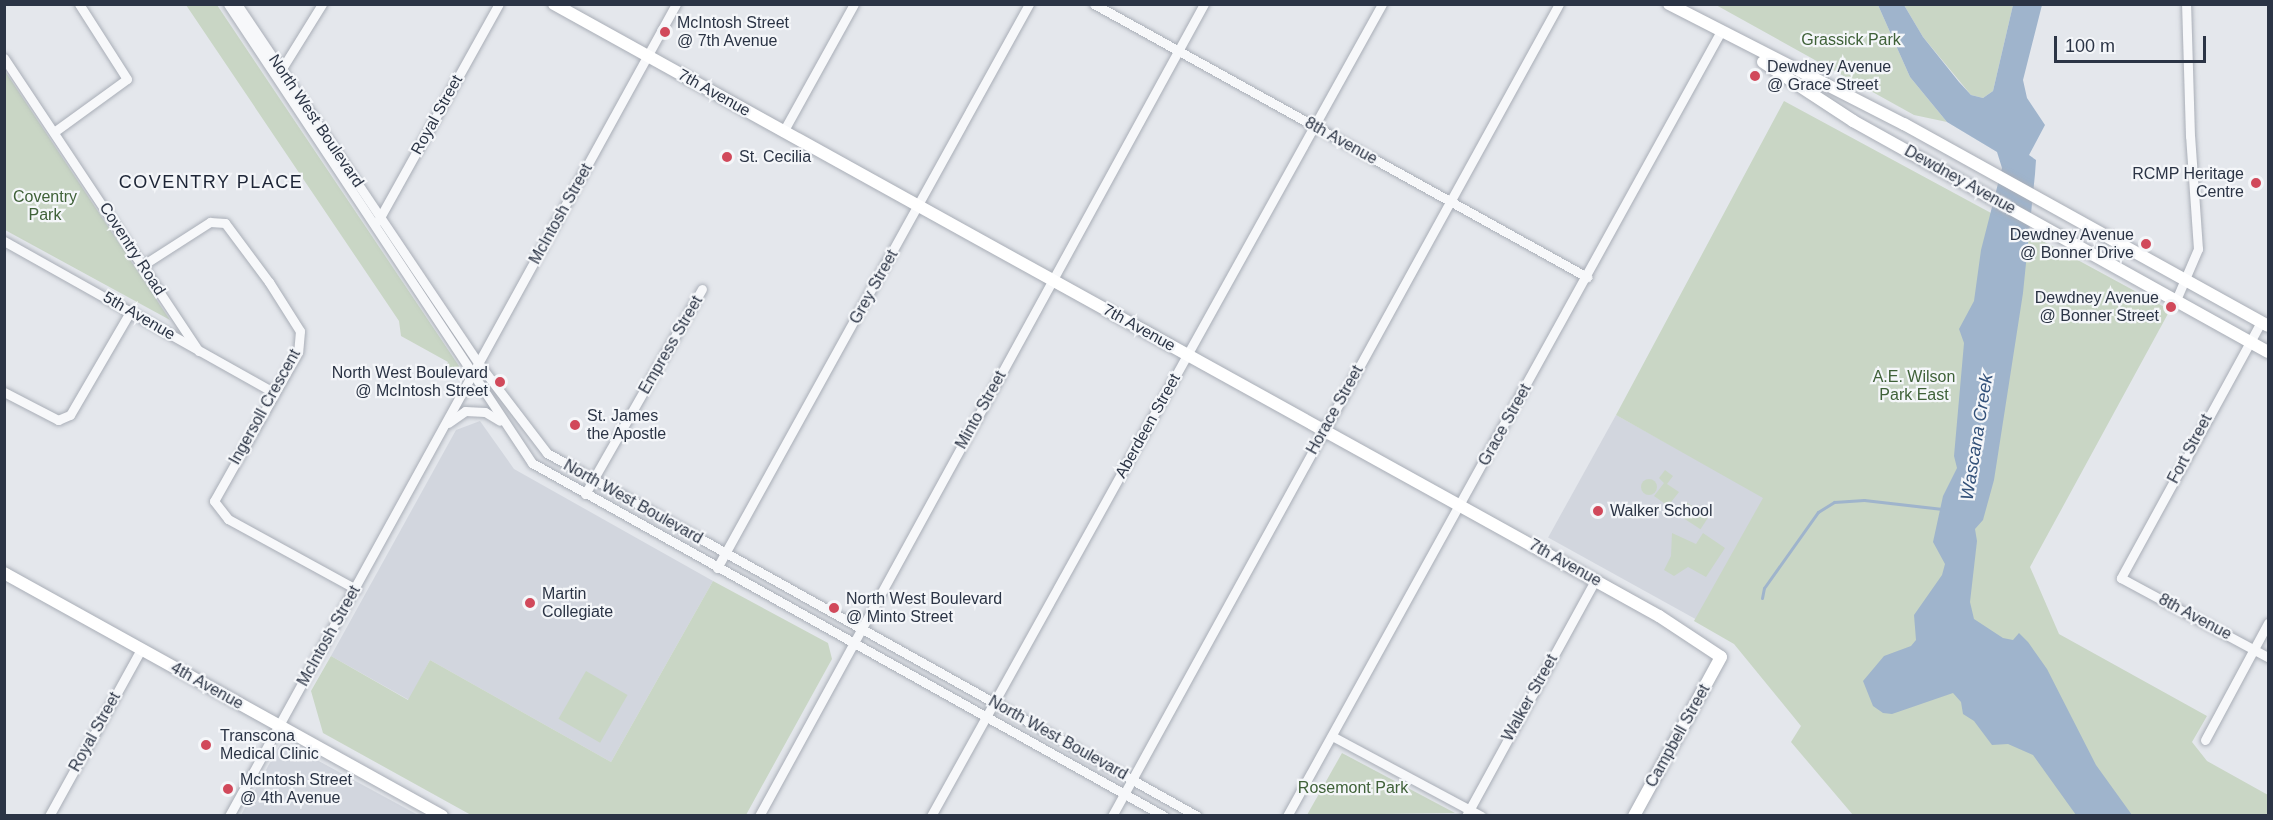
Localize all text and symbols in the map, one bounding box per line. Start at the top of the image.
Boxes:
place label: McIntosh Street @ 7th Avenue [677,13,789,51]
scale bar [2057,24,2208,62]
marker: McIntosh Street @ 7th Avenue [658,25,672,39]
park label: Grassick Park [1801,30,1901,50]
text: 100 m [2065,36,2115,56]
street label: North West Boulevard [264,51,368,191]
place label: Dewdney Avenue @ Grace Street [1767,57,1892,95]
street label: 7th Avenue [674,65,754,121]
marker: Dewdney Avenue @ Grace Street [1748,69,1762,83]
street label: Royal Street [407,72,467,158]
street label: 8th Avenue [1301,113,1381,169]
street label: Dewdney Avenue [1901,141,2019,219]
place label: St. Cecilia [739,147,811,167]
marker: St. Cecilia [720,150,734,164]
street label: McIntosh Street [525,160,597,268]
place label: RCMP Heritage Centre [2132,164,2244,202]
district label: COVENTRY PLACE [119,171,303,193]
marker: RCMP Heritage Centre [2249,176,2263,190]
park label: Coventry Park [13,187,77,225]
street label: Coventry Road [95,199,169,299]
place label: Dewdney Avenue @ Bonner Drive [2009,225,2134,263]
marker: Dewdney Avenue @ Bonner Drive [2139,237,2153,251]
street label: Grey Street [846,247,902,327]
street label: 5th Avenue [99,288,179,344]
place label: Dewdney Avenue @ Bonner Street [2034,288,2159,326]
street label: Empress Street [635,292,707,398]
street label: 7th Avenue [1099,300,1179,356]
marker: Dewdney Avenue @ Bonner Street [2164,300,2178,314]
street label: Ingersoll Crescent [225,346,305,468]
street label: Horace Street [1303,362,1367,458]
place label: North West Boulevard @ McIntosh Street [332,363,488,401]
park label: A.E. Wilson Park East [1873,367,1955,405]
street label: Minto Street [952,368,1010,452]
street label: Aberdeen Street [1111,370,1185,482]
water label: Wascana Creek [1956,372,1998,502]
marker: North West Boulevard @ McIntosh Street [493,375,507,389]
street label: Grace Street [1475,381,1535,469]
place label: St. James the Apostle [587,406,667,444]
street label: Fort Street [2164,411,2216,487]
marker: St. James the Apostle [568,418,582,432]
street label: North West Boulevard [560,456,706,548]
place label: Walker School [1610,501,1713,521]
marker: Walker School [1591,504,1605,518]
street label: 7th Avenue [1525,535,1605,591]
street label: McIntosh Street [293,582,365,690]
place label: Martin Collegiate [542,584,613,622]
place label: North West Boulevard @ Minto Street [846,589,1002,627]
street label: 8th Avenue [2155,590,2235,644]
marker: Martin Collegiate [523,596,537,610]
marker: North West Boulevard @ Minto Street [827,601,841,615]
street label: Walker Street [1498,651,1562,745]
street label: 4th Avenue [167,658,247,714]
street label: Campbell Street [1642,681,1714,791]
street label: Royal Street [65,689,125,775]
street label: North West Boulevard [985,692,1131,784]
place label: Transcona Medical Clinic [220,726,319,764]
marker: Transcona Medical Clinic [197,736,215,754]
place label: McIntosh Street @ 4th Avenue [240,770,352,808]
park label: Rosemont Park [1298,778,1408,798]
marker: McIntosh Street @ 4th Avenue [221,782,235,796]

